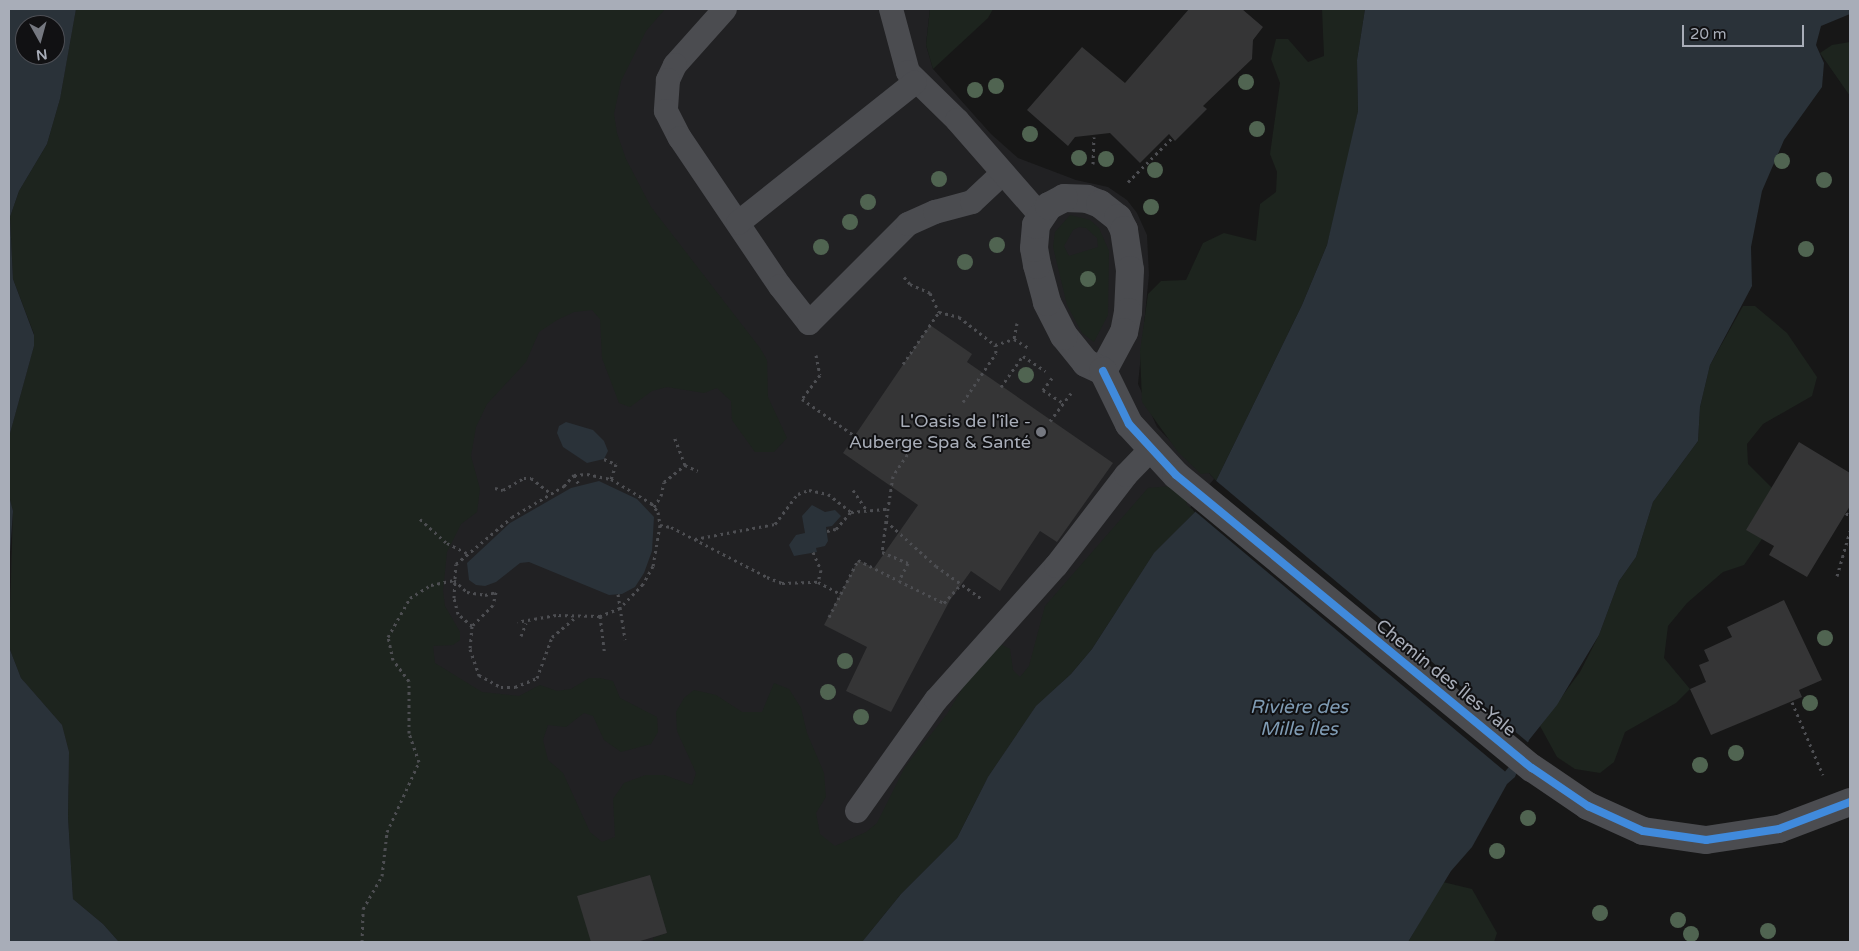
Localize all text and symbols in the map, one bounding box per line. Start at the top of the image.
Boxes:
north arrow [15,15,65,65]
scale bar [1684,15,1806,47]
text: 20 m [1690,25,1727,43]
text: N [35,45,48,64]
place label: L'Oasis de l'île - Auberge Spa & Santé [849,411,1031,454]
marker: L'Oasis de l'île - Auberge Spa & Santé [1035,426,1047,438]
street label: Chemin des Îles-Yale [1371,615,1521,741]
water label: Rivière des Mille Îles [1250,697,1348,741]

